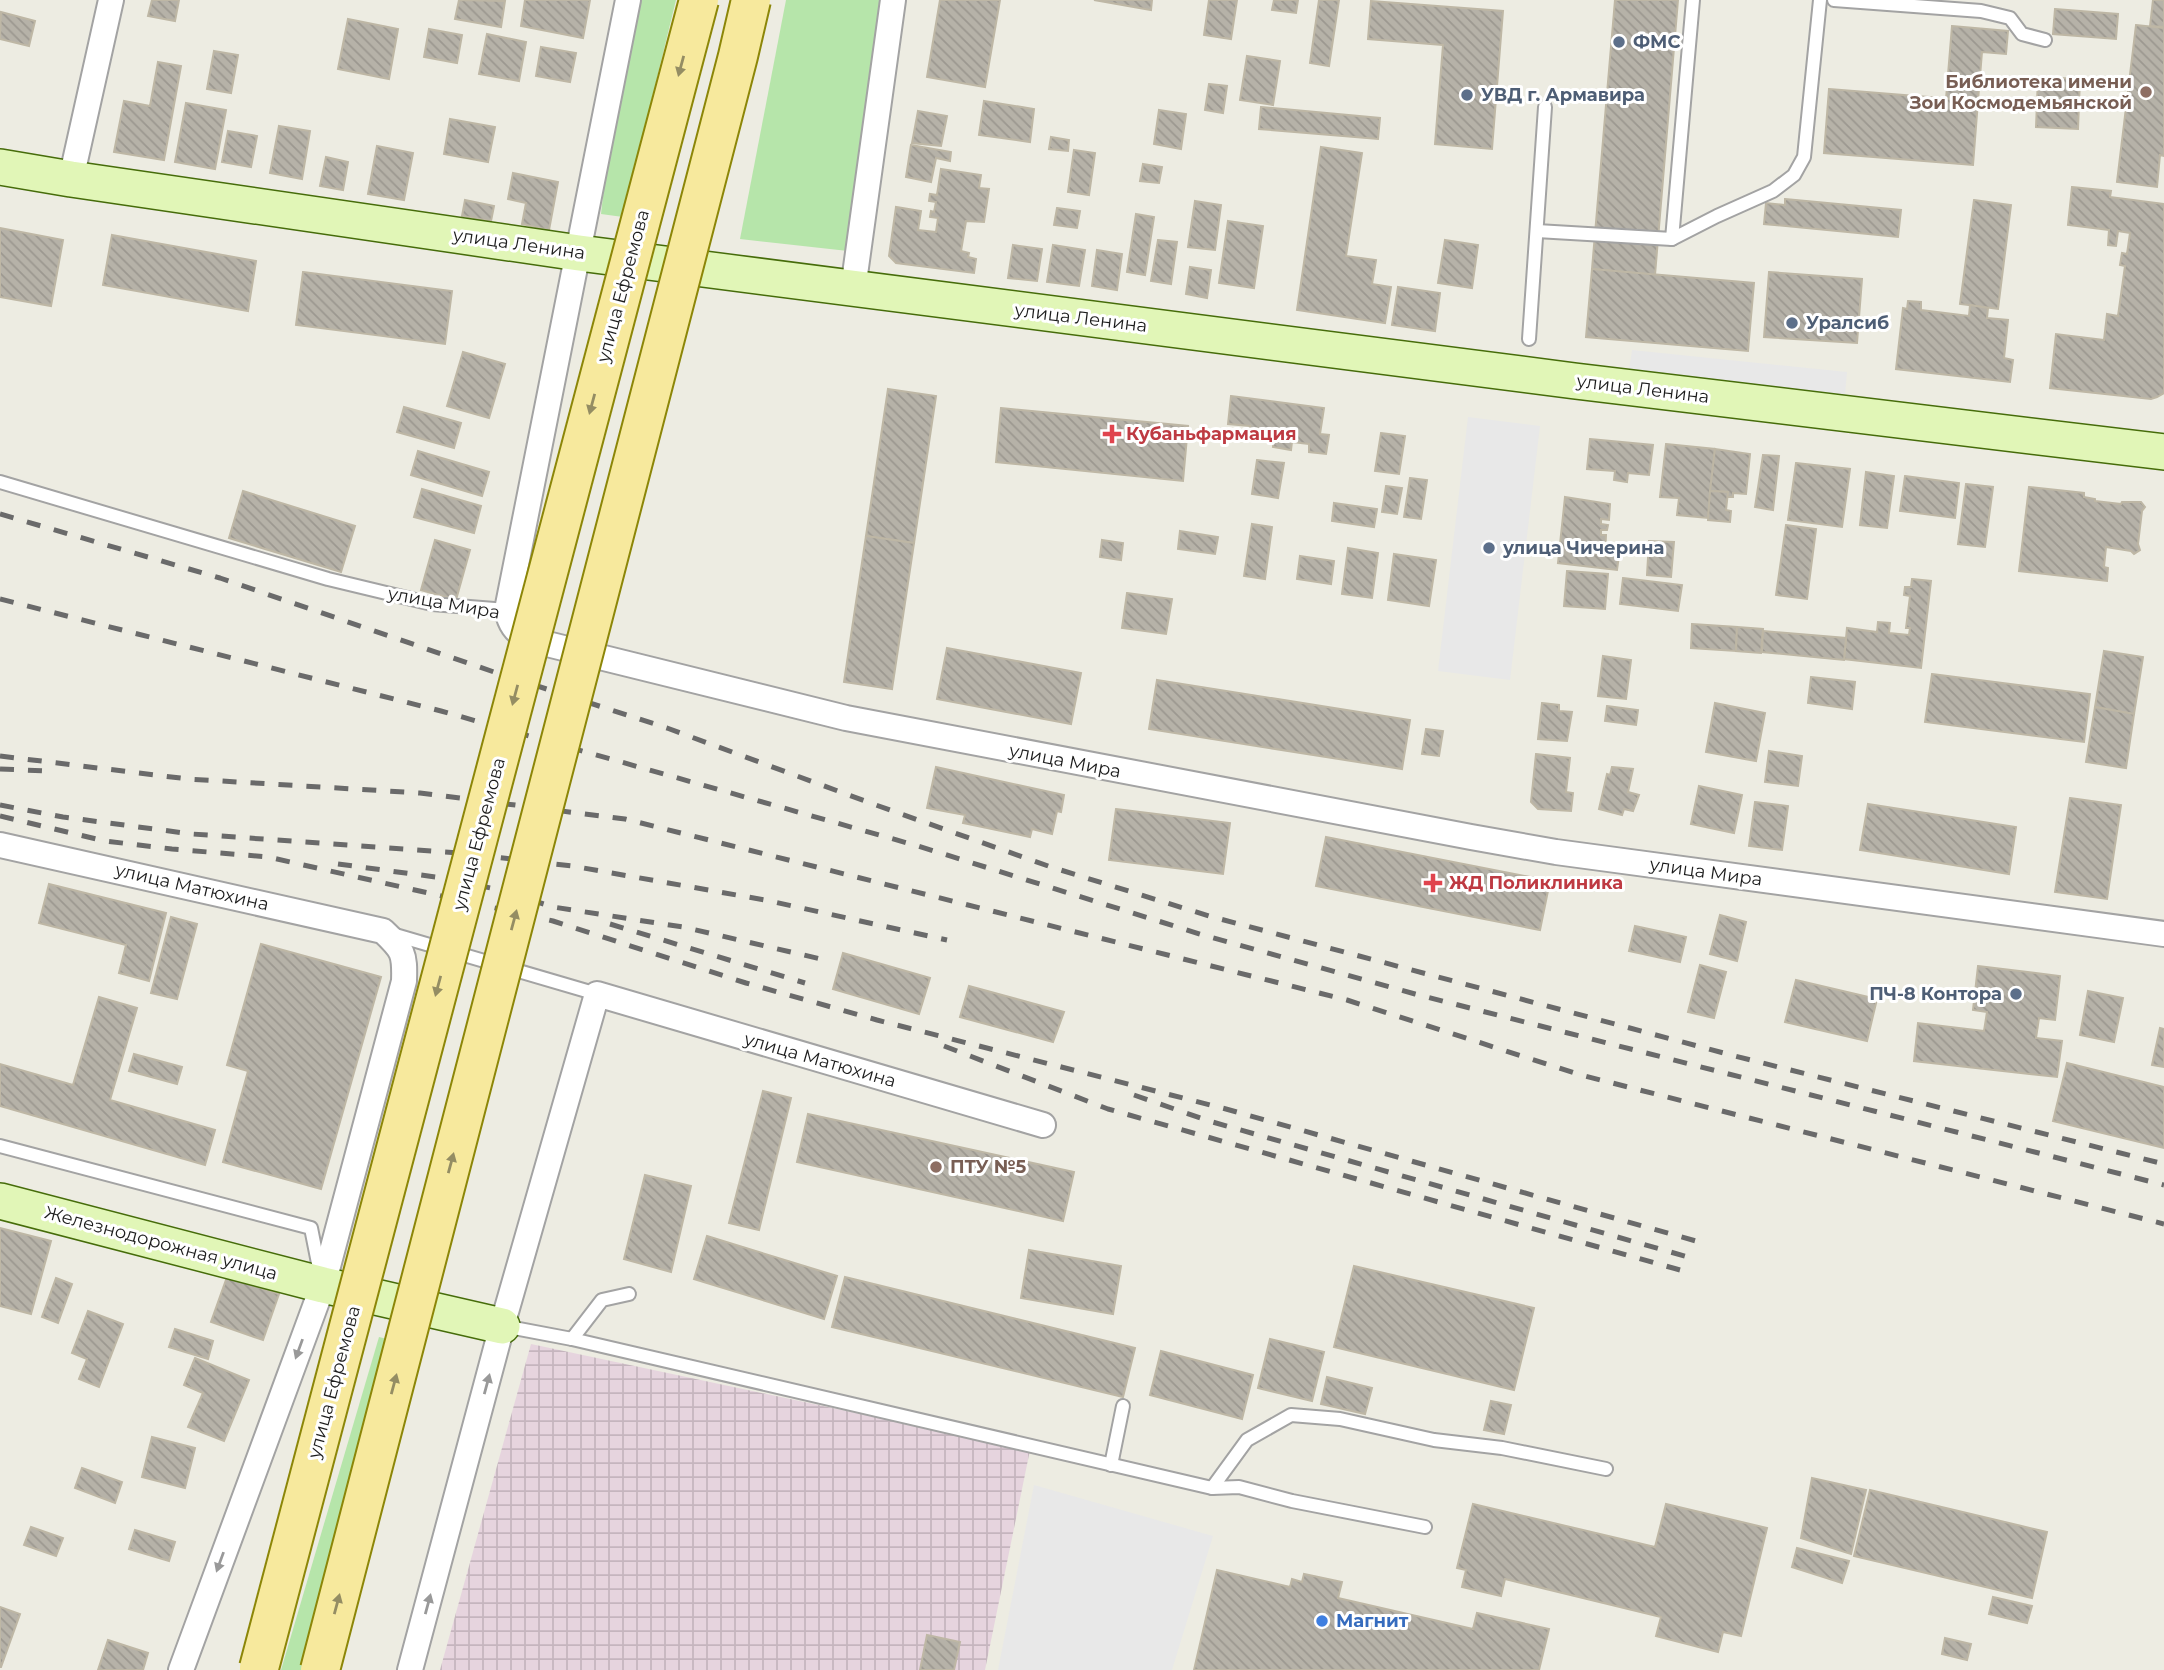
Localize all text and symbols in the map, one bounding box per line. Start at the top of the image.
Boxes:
place label: ФМС [1633,31,1681,53]
marker: ФМС [1611,34,1627,50]
one-way arrow [675,55,686,77]
place label: Библиотека имени Зои Космодемьянской [1909,71,2132,114]
place label: УВД г. Армавира [1481,84,1645,106]
marker: Библиотека имени Зои Космодемьянской [2138,84,2154,100]
marker: УВД г. Армавира [1459,87,1475,103]
street label: улица Ефремова [592,207,654,366]
street label: улица Ленина [450,224,587,264]
street label: улица Ленина [1012,299,1149,337]
place label: Уралсиб [1806,312,1889,334]
marker: Уралсиб [1784,315,1800,331]
street label: улица Ленина [1574,370,1711,408]
one-way arrow [586,393,597,415]
place label: Кубаньфармация [1126,423,1297,445]
marker: Кубаньфармация [1104,426,1120,442]
place label: улица Чичерина [1502,537,1664,559]
marker: улица Чичерина [1481,540,1497,556]
street label: улица Мира [385,582,502,624]
one-way arrow [509,685,520,707]
street label: улица Мира [1006,739,1123,783]
street label: улица Ефремова [448,755,510,914]
street label: улица Мира [1647,853,1764,891]
street label: улица Матюхина [112,858,271,915]
place label: ЖД Поликлиника [1449,872,1623,894]
marker: ЖД Поликлиника [1423,873,1443,893]
one-way arrow [510,909,520,930]
one-way arrow [432,976,443,998]
place label: ПЧ-8 Контора [1869,983,2002,1005]
marker: ПЧ-8 Контора [2008,986,2024,1002]
street label: улица Матюхина [741,1028,898,1092]
one-way arrow [446,1152,457,1174]
place label: ПТУ №5 [950,1156,1027,1178]
marker: ПТУ №5 [928,1159,944,1175]
street label: Железнодорожная улица [42,1201,280,1285]
street label: улица Ефремова [303,1303,365,1462]
one-way arrow [293,1338,304,1359]
one-way arrow [389,1373,400,1395]
one-way arrow [482,1373,493,1395]
one-way arrow [215,1552,226,1573]
one-way arrow [332,1593,343,1615]
one-way arrow [423,1593,434,1615]
place label: Магнит [1336,1610,1409,1632]
marker: Магнит [1314,1613,1330,1629]

